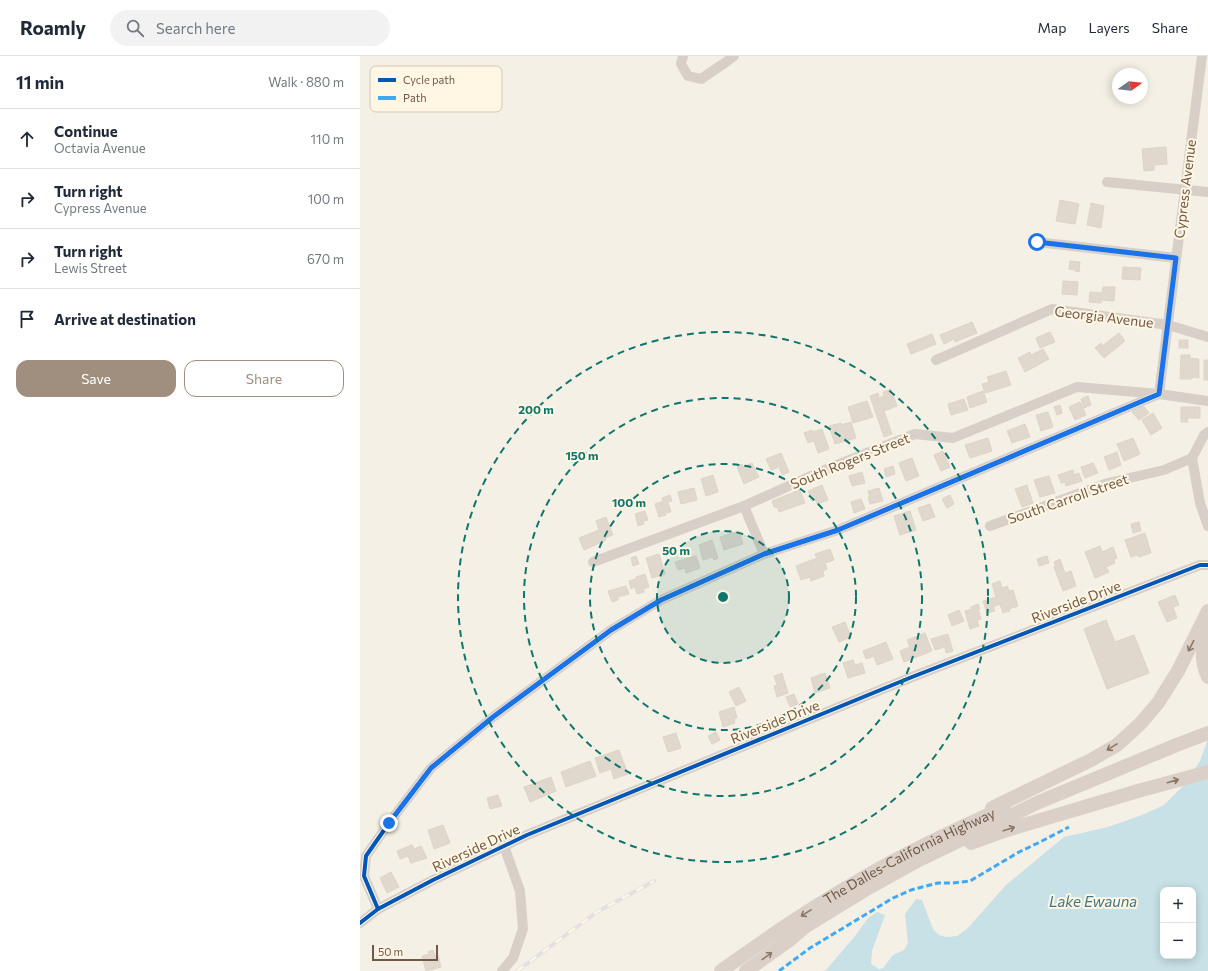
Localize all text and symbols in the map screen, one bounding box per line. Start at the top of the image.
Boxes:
search box [110,10,390,46]
text: Roamly [20,16,86,39]
icon: search [124,17,146,39]
text: Search here [156,19,235,37]
text: Map [1038,19,1066,36]
text: Layers [1088,19,1130,36]
text: Share [1152,19,1188,36]
legend [370,66,502,112]
north arrow [1112,68,1148,104]
text: 11 min [16,72,64,93]
text: Cycle path [403,73,455,86]
text: Walk · 880 m [268,74,344,90]
text: Path [403,91,426,104]
text: Continue [54,122,118,140]
icon: ahead [16,128,38,150]
text: 110 m [311,131,344,147]
street label: Cypress Avenue [1170,138,1199,239]
text: Octavia Avenue [54,140,146,156]
text: Turn right [54,182,123,200]
icon: right [16,188,38,210]
text: 100 m [308,191,344,207]
text: Cypress Avenue [54,200,147,216]
route start [1028,233,1046,251]
text: Turn right [54,242,123,260]
icon: right [16,248,38,270]
text: 670 m [307,251,344,267]
text: Lewis Street [54,260,127,276]
street label: Georgia Avenue [1054,302,1154,331]
icon: arrive [16,308,38,330]
text: Arrive at destination [54,310,196,328]
button: Save [16,360,176,397]
button: Share [184,360,344,397]
text: 200 m [518,402,554,416]
street label: South Rogers Street [788,429,912,492]
text: 150 m [565,448,599,462]
street label: South Carroll Street [1005,470,1131,527]
text: 100 m [612,495,646,509]
text: 50 m [662,543,690,557]
street label: Riverside Drive [1029,577,1123,626]
centre of rings [716,590,730,604]
one-way arrow [1186,640,1194,652]
street label: Riverside Drive [728,696,822,747]
one-way arrow [1106,744,1118,752]
one-way arrow [1166,777,1179,784]
street label: The Dalles-California Highway [820,804,998,908]
route end [380,814,398,832]
street label: Riverside Drive [429,820,522,875]
one-way arrow [1003,825,1016,832]
map controls [1160,887,1196,959]
button: + [1160,887,1196,923]
water label: Lake Ewauna [1049,892,1137,910]
one-way arrow [800,909,812,917]
button: − [1160,923,1196,959]
scale bar [372,943,438,962]
text: 50 m [378,945,403,958]
one-way arrow [761,952,772,960]

